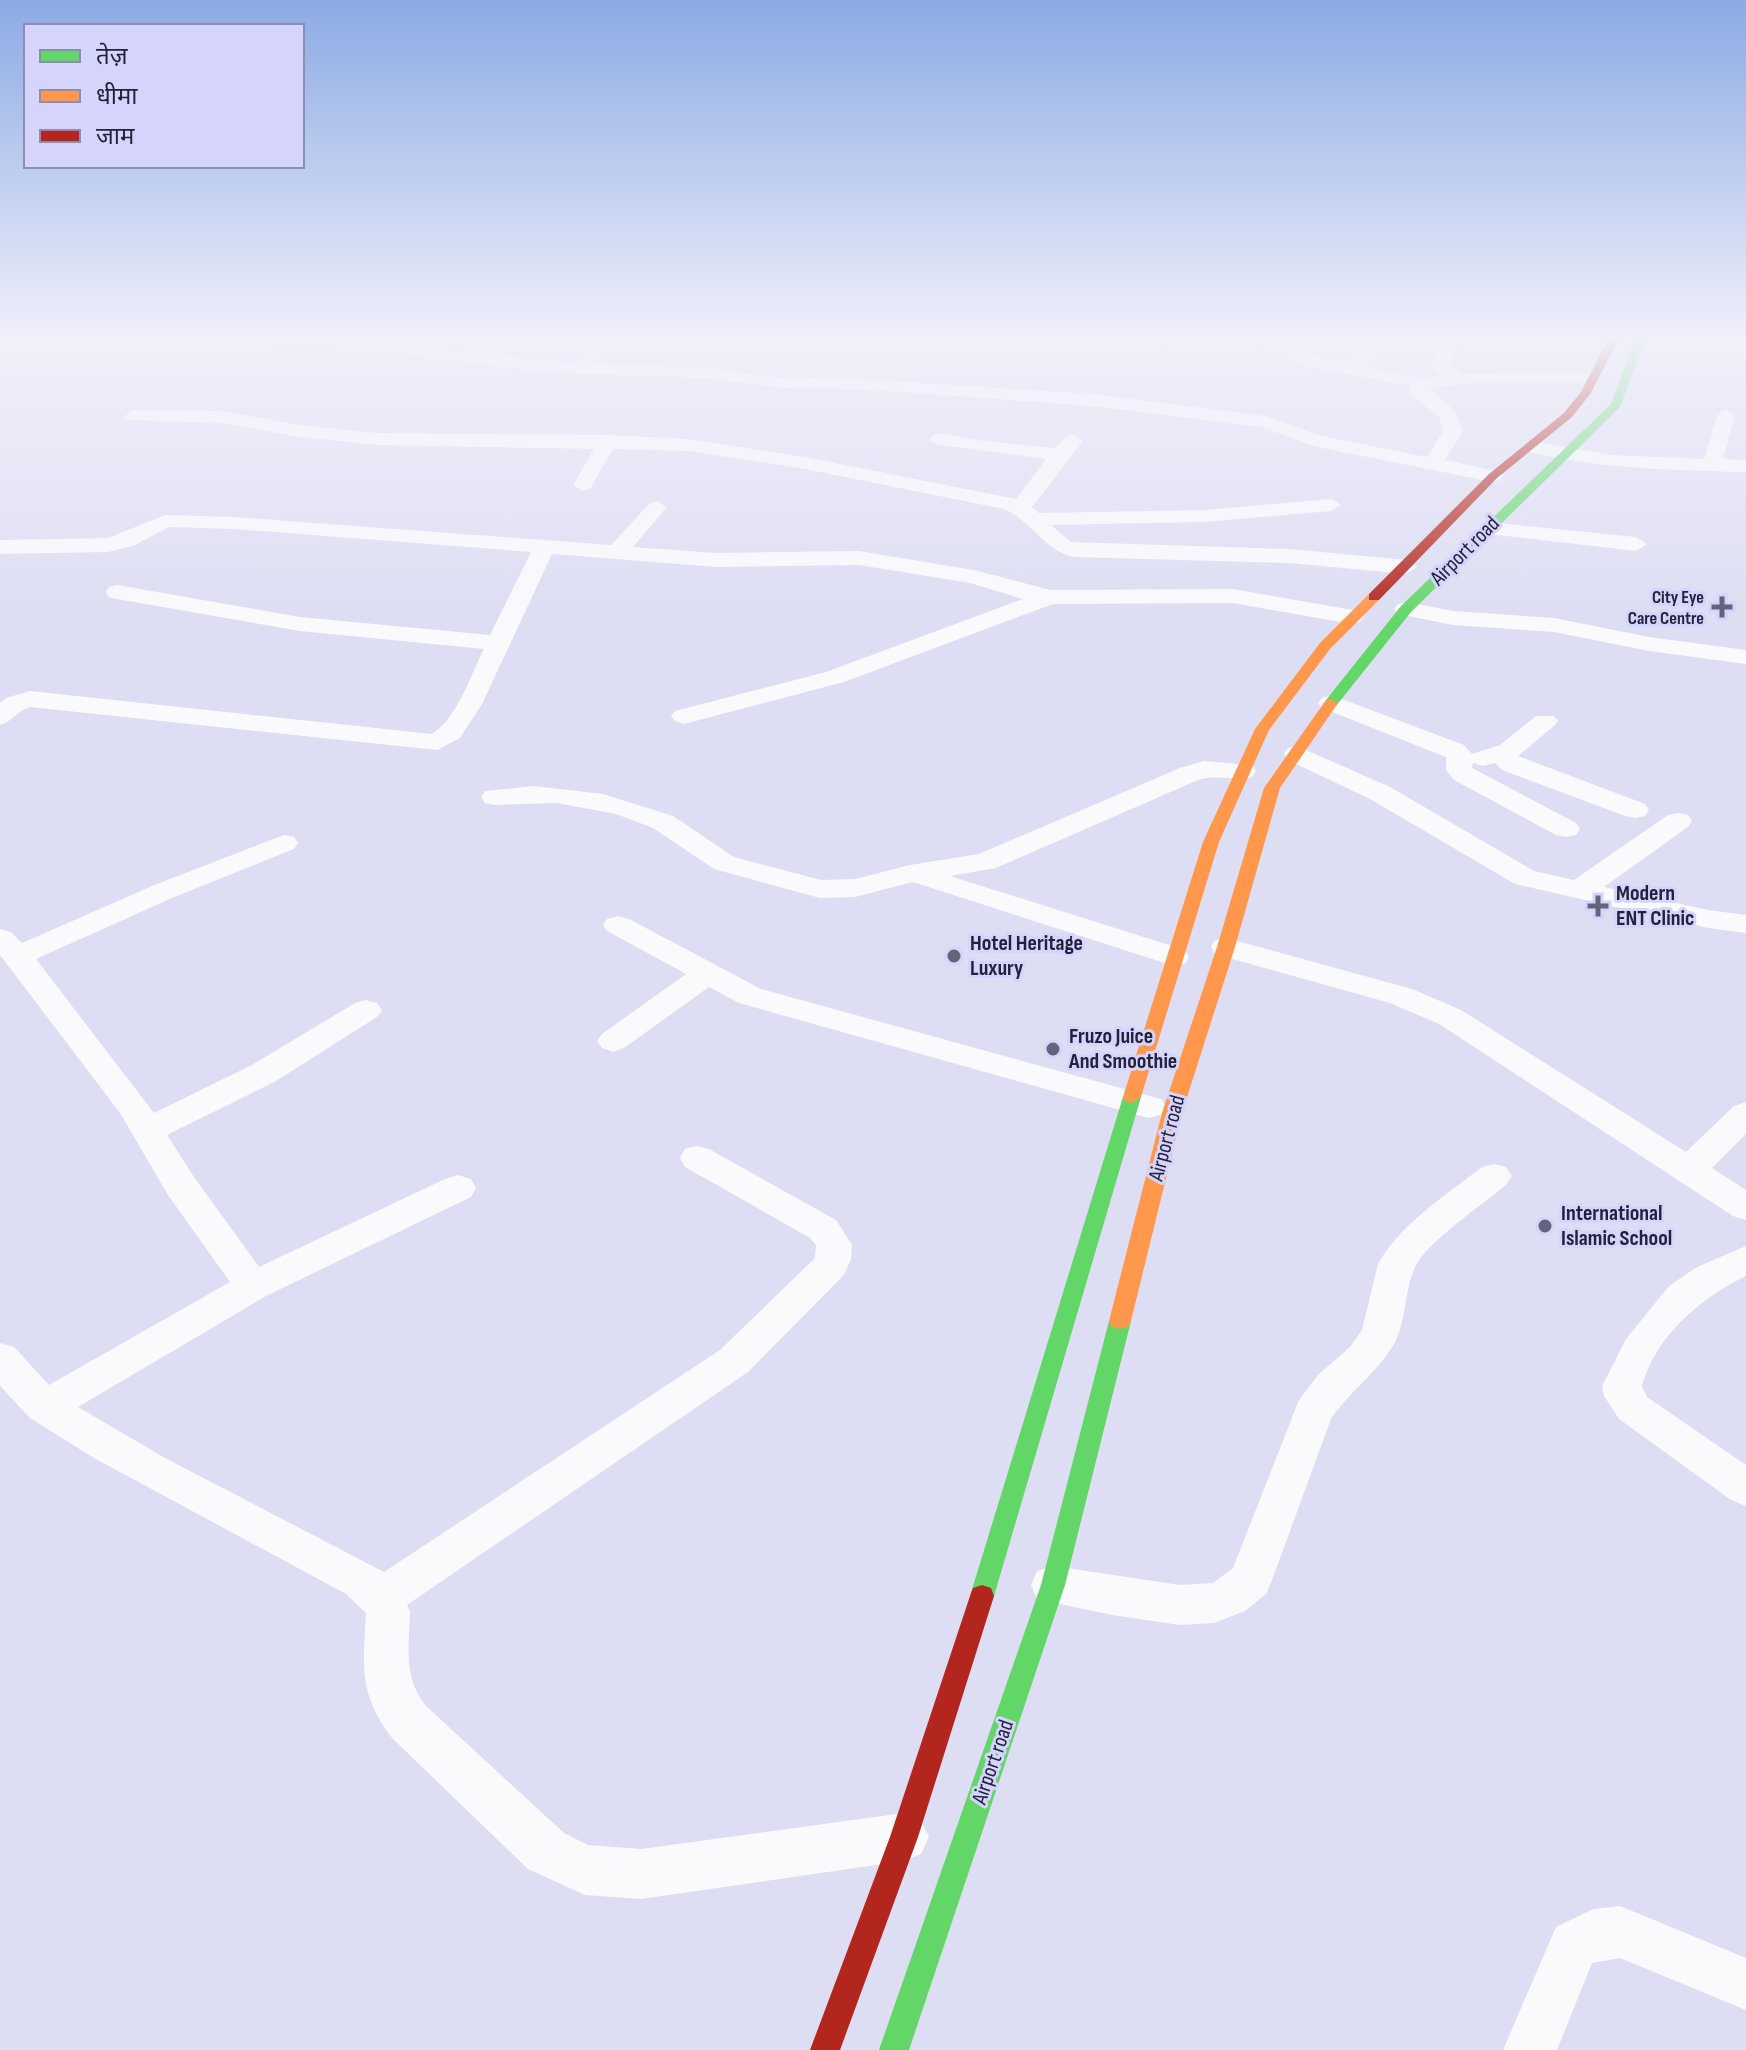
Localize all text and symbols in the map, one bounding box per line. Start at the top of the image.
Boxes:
legend [24,24,304,168]
text: तेज़ [96,42,129,71]
text: धीमा [96,82,138,111]
text: जाम [96,122,135,151]
street label: Airport road [1424,510,1506,592]
place label: City Eye Care Centre [1628,587,1704,629]
marker: City Eye Care Centre [1711,596,1733,618]
place label: Modern ENT Clinic [1616,880,1694,932]
marker: Modern ENT Clinic [1587,895,1609,917]
place label: Hotel Heritage Luxury [970,930,1083,982]
marker: Hotel Heritage Luxury [945,947,963,965]
place label: Fruzo Juice And Smoothie [1068,1023,1177,1075]
marker: Fruzo Juice And Smoothie [1044,1040,1062,1058]
street label: Airport road [1142,1092,1191,1185]
place label: International Islamic School [1561,1200,1672,1252]
marker: International Islamic School [1536,1217,1554,1235]
street label: Airport road [966,1716,1020,1809]

